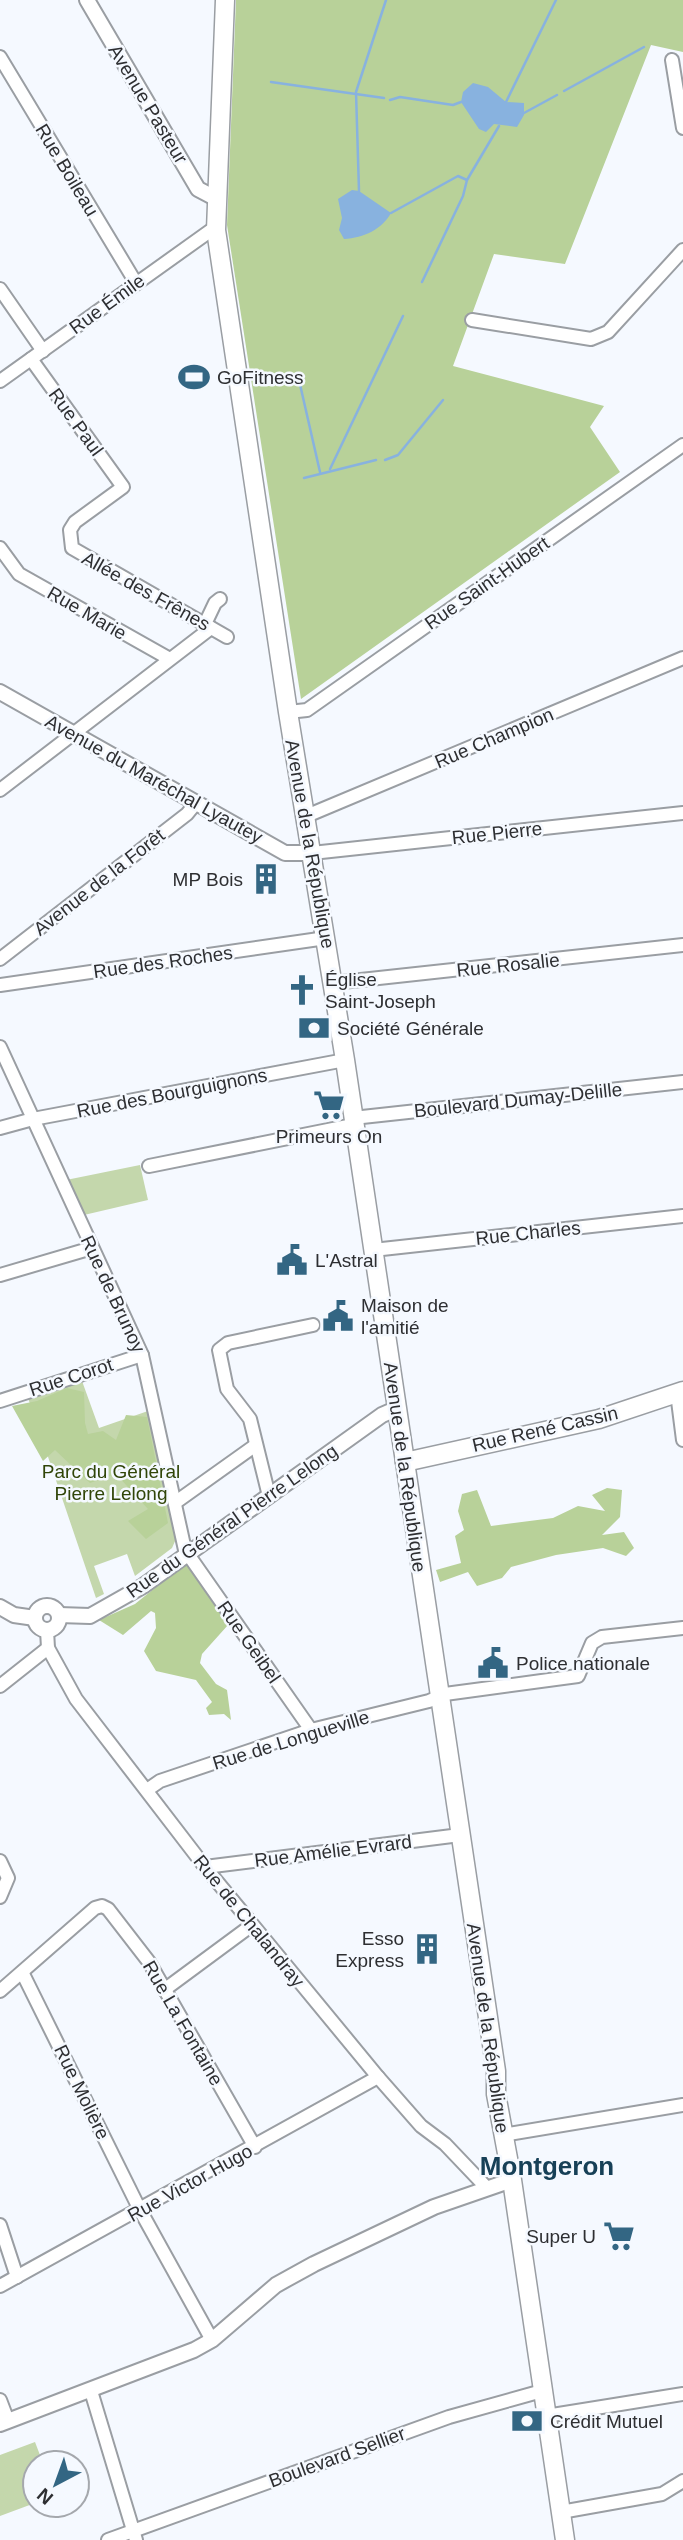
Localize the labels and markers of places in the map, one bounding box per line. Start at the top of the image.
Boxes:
sports icon: GoFitness [177,360,211,394]
place label: GoFitness [217,367,304,388]
building icon: MP Bois [249,862,283,896]
place label: MP Bois [173,869,243,890]
place label: Église Saint-Joseph [325,969,436,1012]
church icon: Église Saint-Joseph [285,973,319,1007]
bank icon: Société Générale [297,1011,331,1045]
place label: Société Générale [337,1018,484,1039]
supermarket icon: Primeurs On [312,1088,346,1122]
place label: Primeurs On [276,1126,382,1147]
public building icon: L'Astral [275,1243,309,1277]
place label: L'Astral [315,1250,378,1271]
place label: Maison de l'amitié [361,1295,449,1338]
public building icon: Maison de l'amitié [321,1299,355,1333]
public building icon: Police nationale [476,1646,510,1680]
place label: Police nationale [516,1653,650,1674]
place label: Esso Express [335,1928,404,1971]
building icon: Esso Express [410,1932,444,1966]
supermarket icon: Super U [602,2219,636,2253]
place label: Super U [526,2226,596,2247]
bank icon: Crédit Mutuel [510,2404,544,2438]
place label: Crédit Mutuel [550,2411,663,2432]

